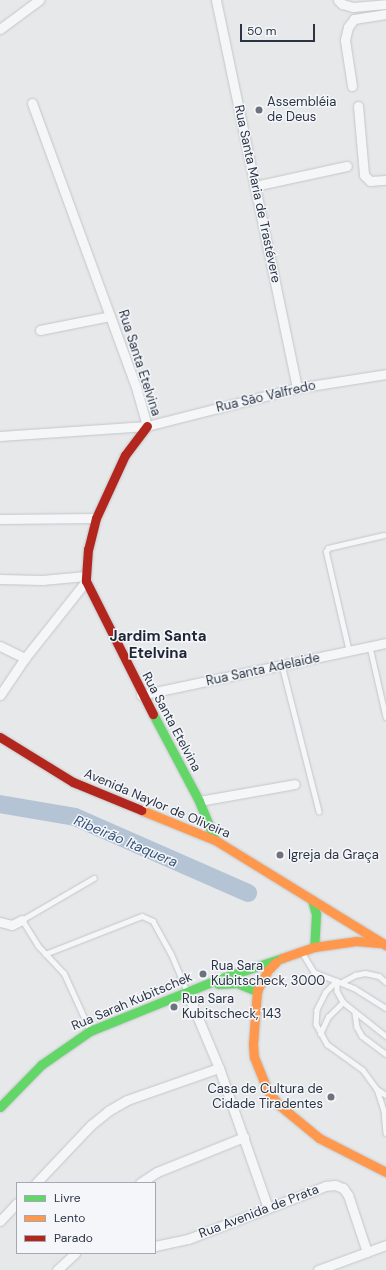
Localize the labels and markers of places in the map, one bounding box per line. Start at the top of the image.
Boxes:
place label: Assembléia de Deus [267,95,336,126]
marker: Assembléia de Deus [254,105,264,115]
place label: Igreja da Graça [288,847,379,863]
marker: Igreja da Graça [275,850,285,860]
place label: Rua Sara Kubitscheck, 3000 [211,959,325,990]
marker: Rua Sara Kubitscheck, 3000 [198,969,208,979]
place label: Rua Sara Kubitscheck, 143 [182,992,281,1023]
marker: Rua Sara Kubitscheck, 143 [169,1002,179,1012]
place label: Casa de Cultura de Cidade Tiradentes [207,1082,323,1113]
marker: Casa de Cultura de Cidade Tiradentes [326,1092,336,1102]

